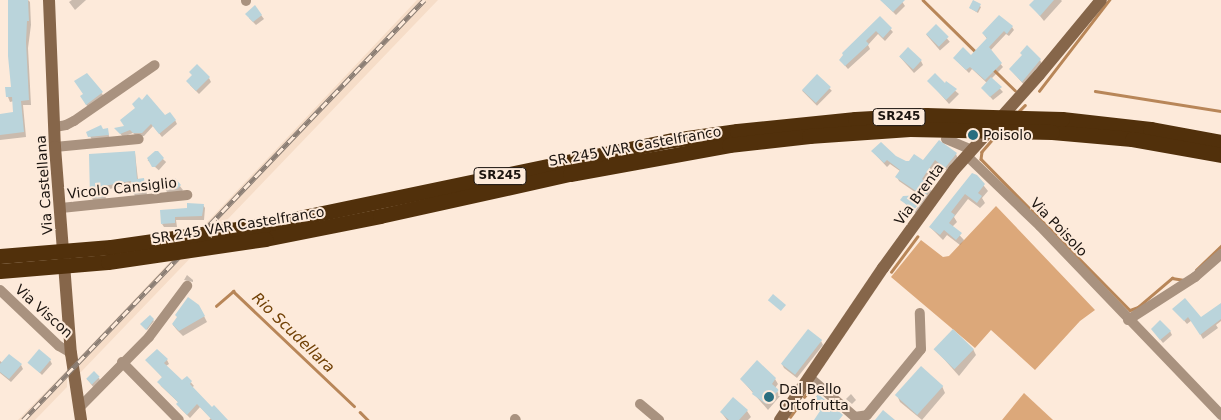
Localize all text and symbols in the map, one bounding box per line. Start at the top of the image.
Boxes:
road number: SR245 [872,108,926,126]
street label: SR 245 VAR Castelfranco [548,123,722,169]
place label: Poisolo [983,127,1032,143]
marker: Poisolo [967,129,979,141]
street label: Via Castellana [32,135,56,235]
street label: Via Brenta [891,160,947,228]
road number: SR245 [472,167,528,186]
street label: Vicolo Cansiglio [66,174,178,202]
street label: Via Poisolo [1027,194,1091,260]
street label: SR 245 VAR Castelfranco [150,203,326,247]
street label: Via Viscon [12,281,76,341]
water label: Rio Scudellara [248,289,338,377]
place label: Dal Bello Ortofrutta [779,381,849,414]
marker: Dal Bello Ortofrutta [763,391,775,403]

